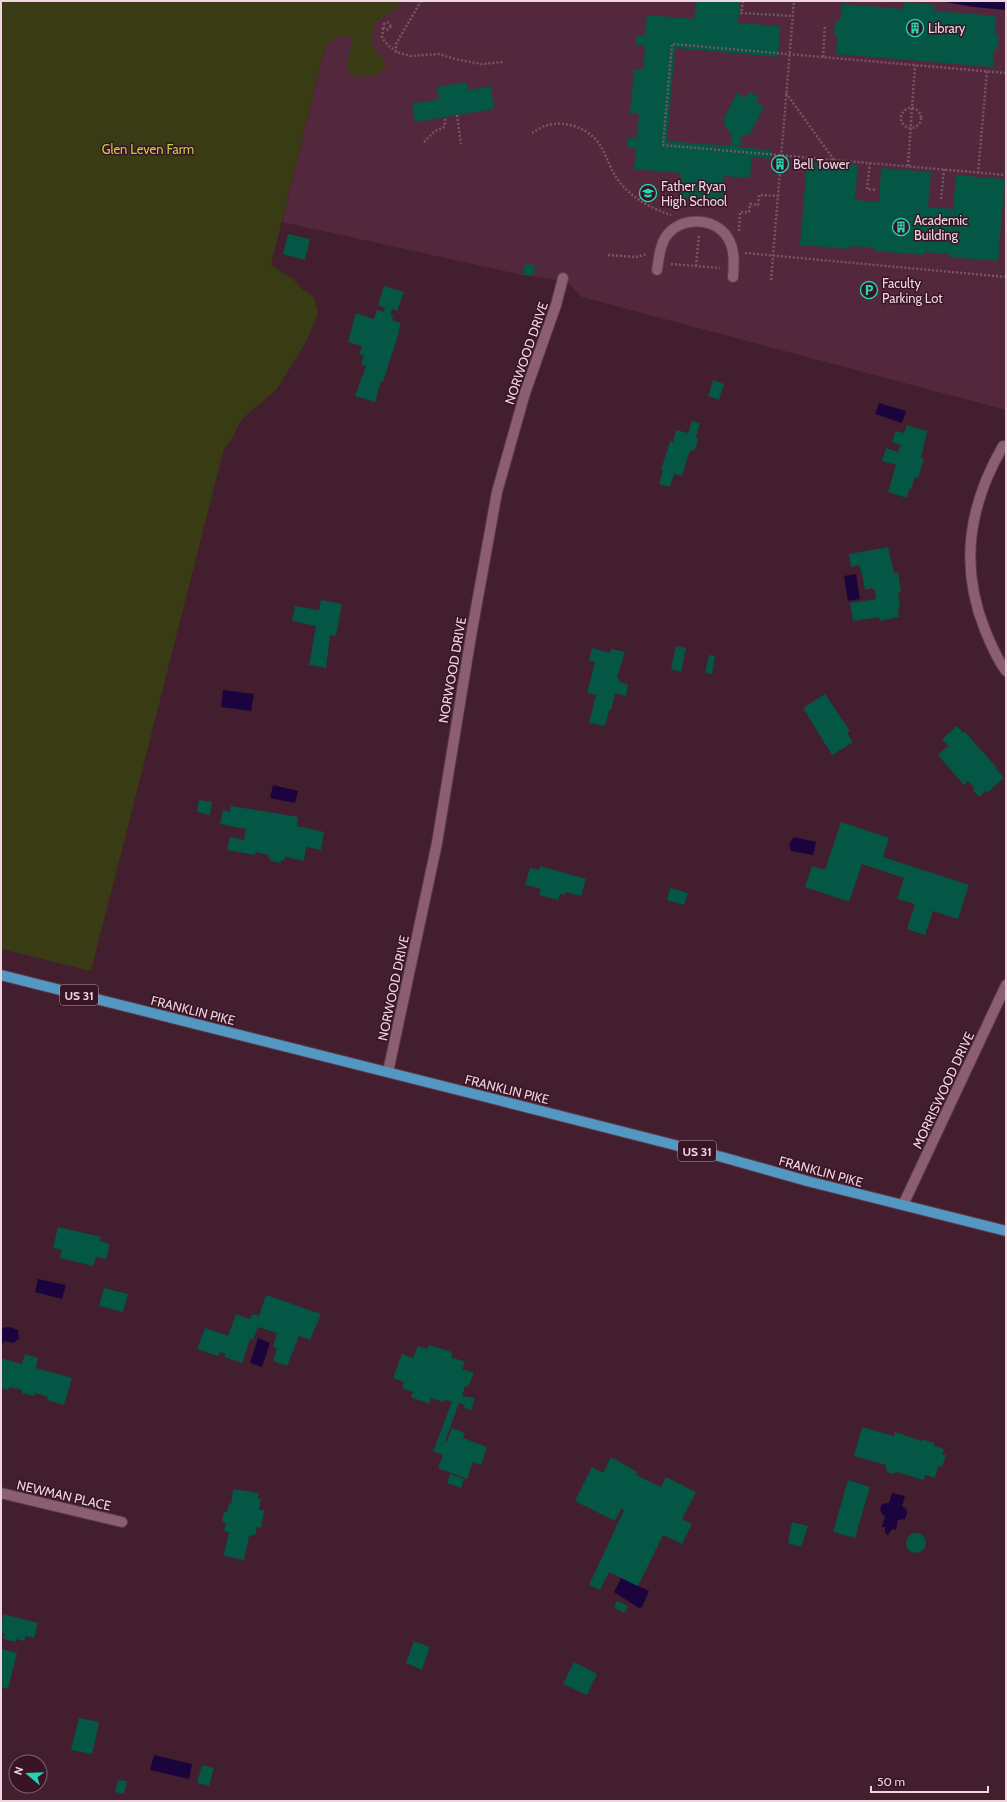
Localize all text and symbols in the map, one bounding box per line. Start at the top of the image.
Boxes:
building icon: Library [905,18,925,38]
place label: Library [928,20,966,36]
park label: Glen Leven Farm [102,141,194,157]
building icon: Bell Tower [770,154,790,174]
place label: Bell Tower [793,156,850,172]
place label: Father Ryan High School [661,178,727,209]
school or university icon: Father Ryan High School [638,183,658,203]
place label: Academic Building [914,212,968,243]
building icon: Academic Building [891,217,911,237]
place label: Faculty Parking Lot [882,275,943,306]
parking icon: Faculty Parking Lot [859,280,879,300]
street label: NORWOOD DRIVE [501,300,551,406]
street label: NORWOOD DRIVE [435,616,469,724]
street label: NORWOOD DRIVE [374,934,412,1042]
road number: US 31 [60,985,98,1005]
street label: FRANKLIN PIKE [149,992,237,1028]
street label: MORRISWOOD DRIVE [909,1029,977,1151]
street label: FRANKLIN PIKE [463,1071,551,1107]
road number: US 31 [678,1141,716,1161]
street label: FRANKLIN PIKE [777,1152,865,1190]
street label: NEWMAN PLACE [15,1476,113,1514]
north arrow [8,1754,48,1794]
text: N [11,1765,26,1777]
scale bar [871,1768,988,1794]
text: 50 m [877,1774,905,1789]

